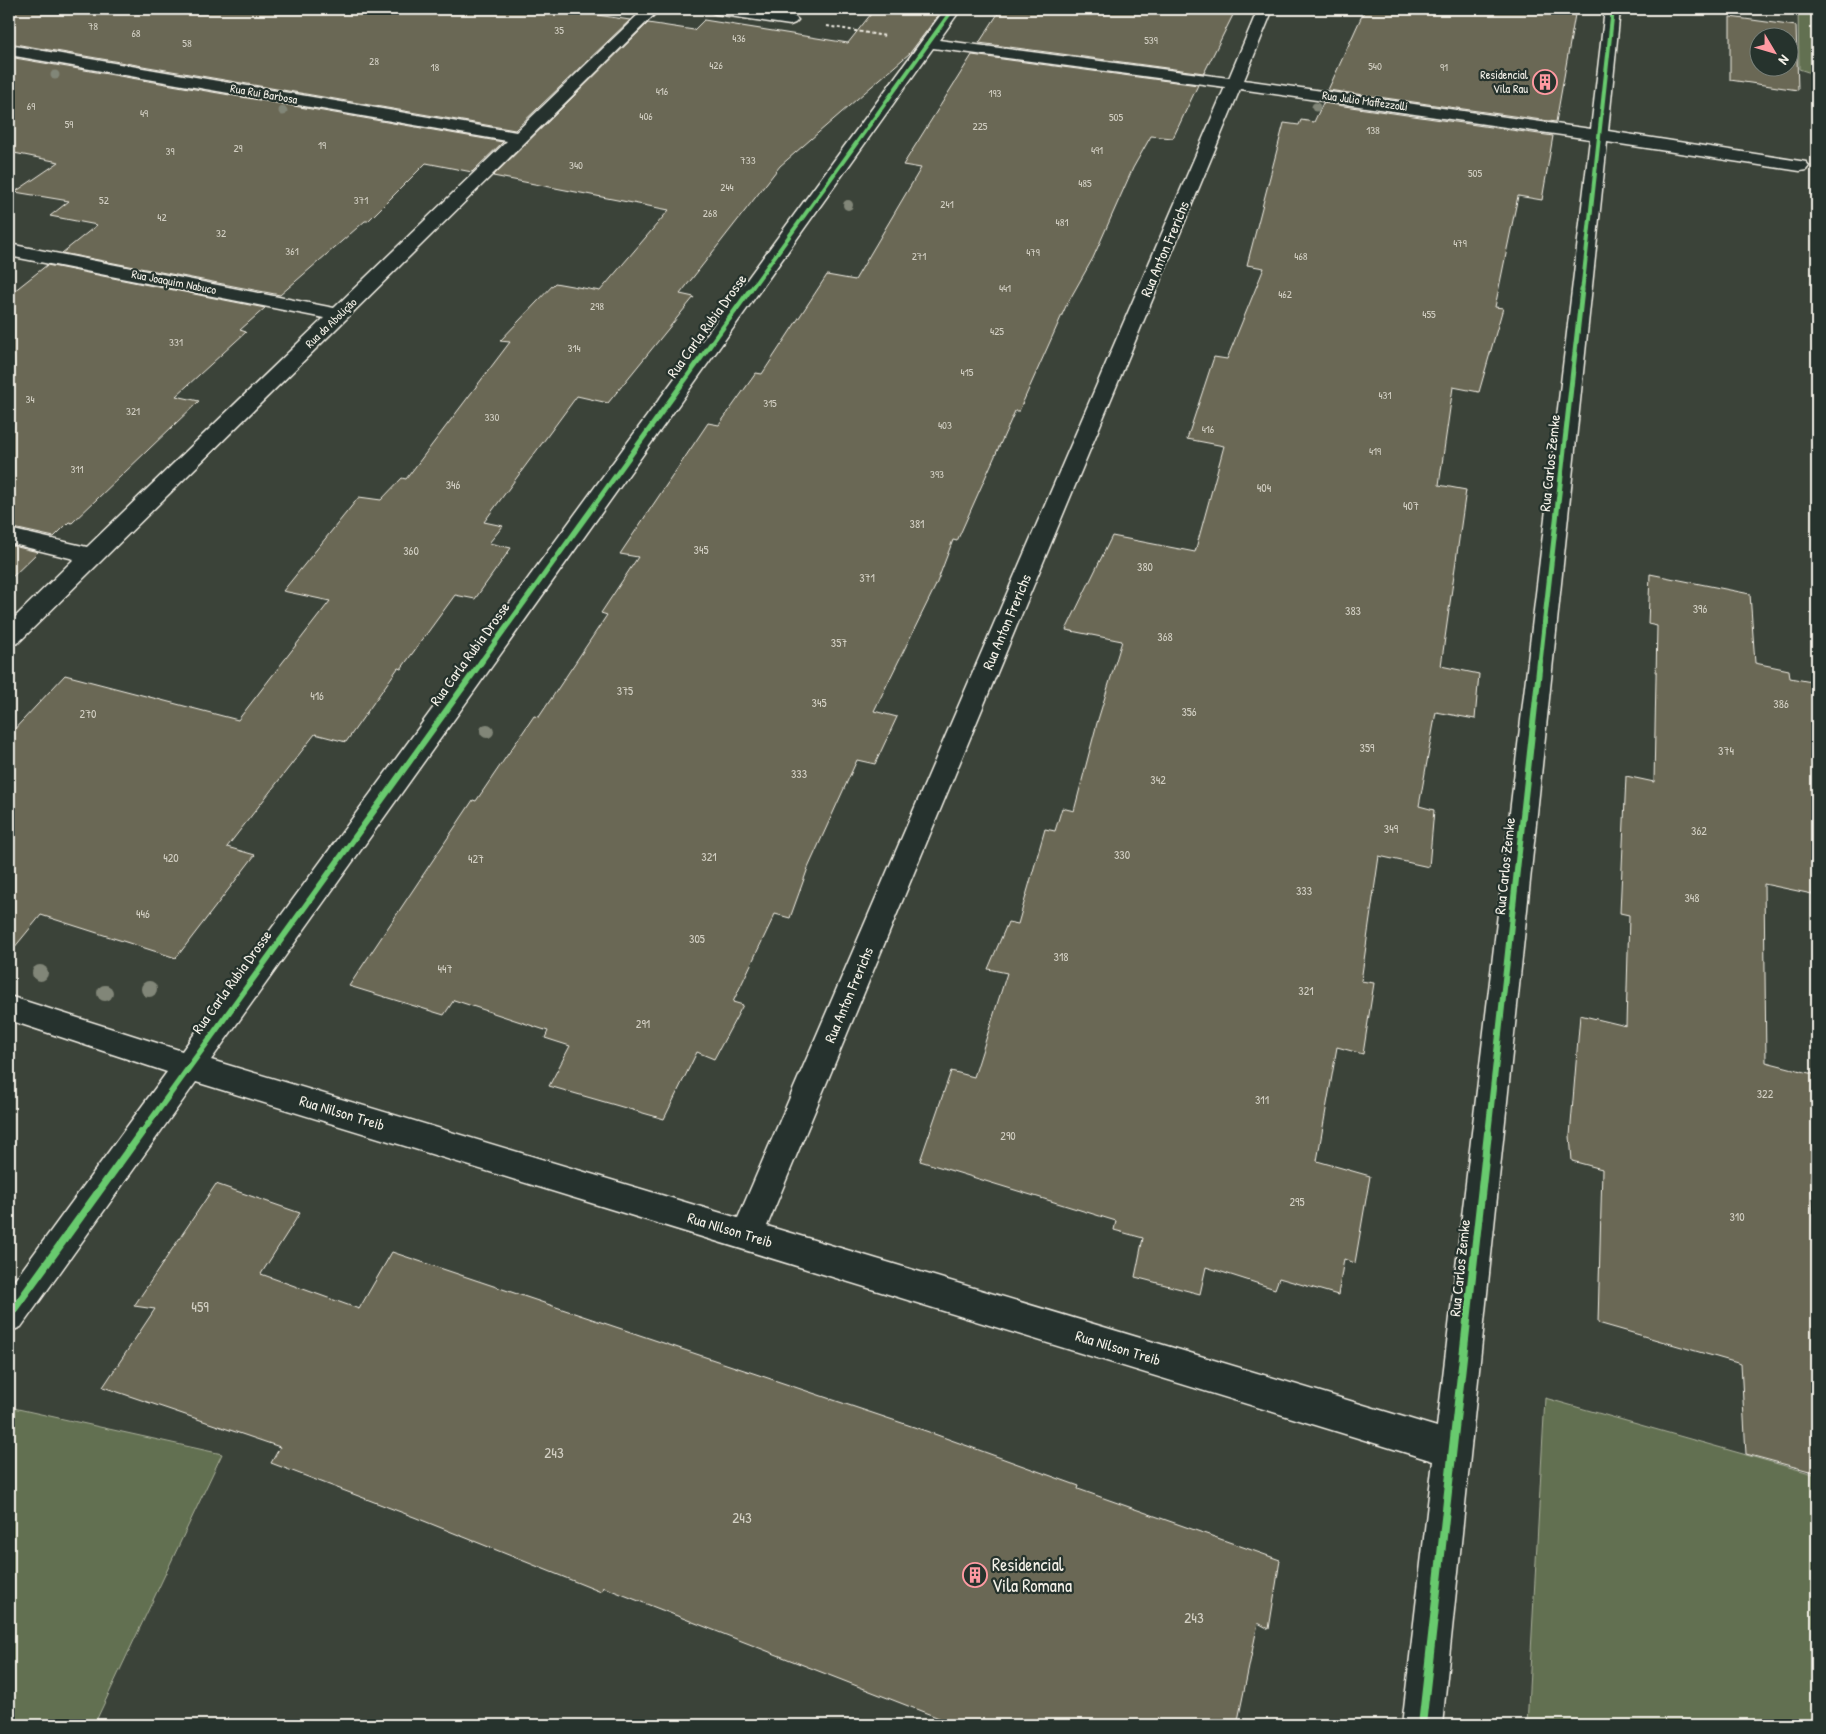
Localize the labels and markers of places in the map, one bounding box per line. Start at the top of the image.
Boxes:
place label: Residencial Vila Rau [1480,66,1529,97]
building icon: Residencial Vila Rau [1532,69,1558,95]
place label: Residencial Vila Romana [992,1552,1072,1598]
building icon: Residencial Vila Romana [962,1562,988,1588]

